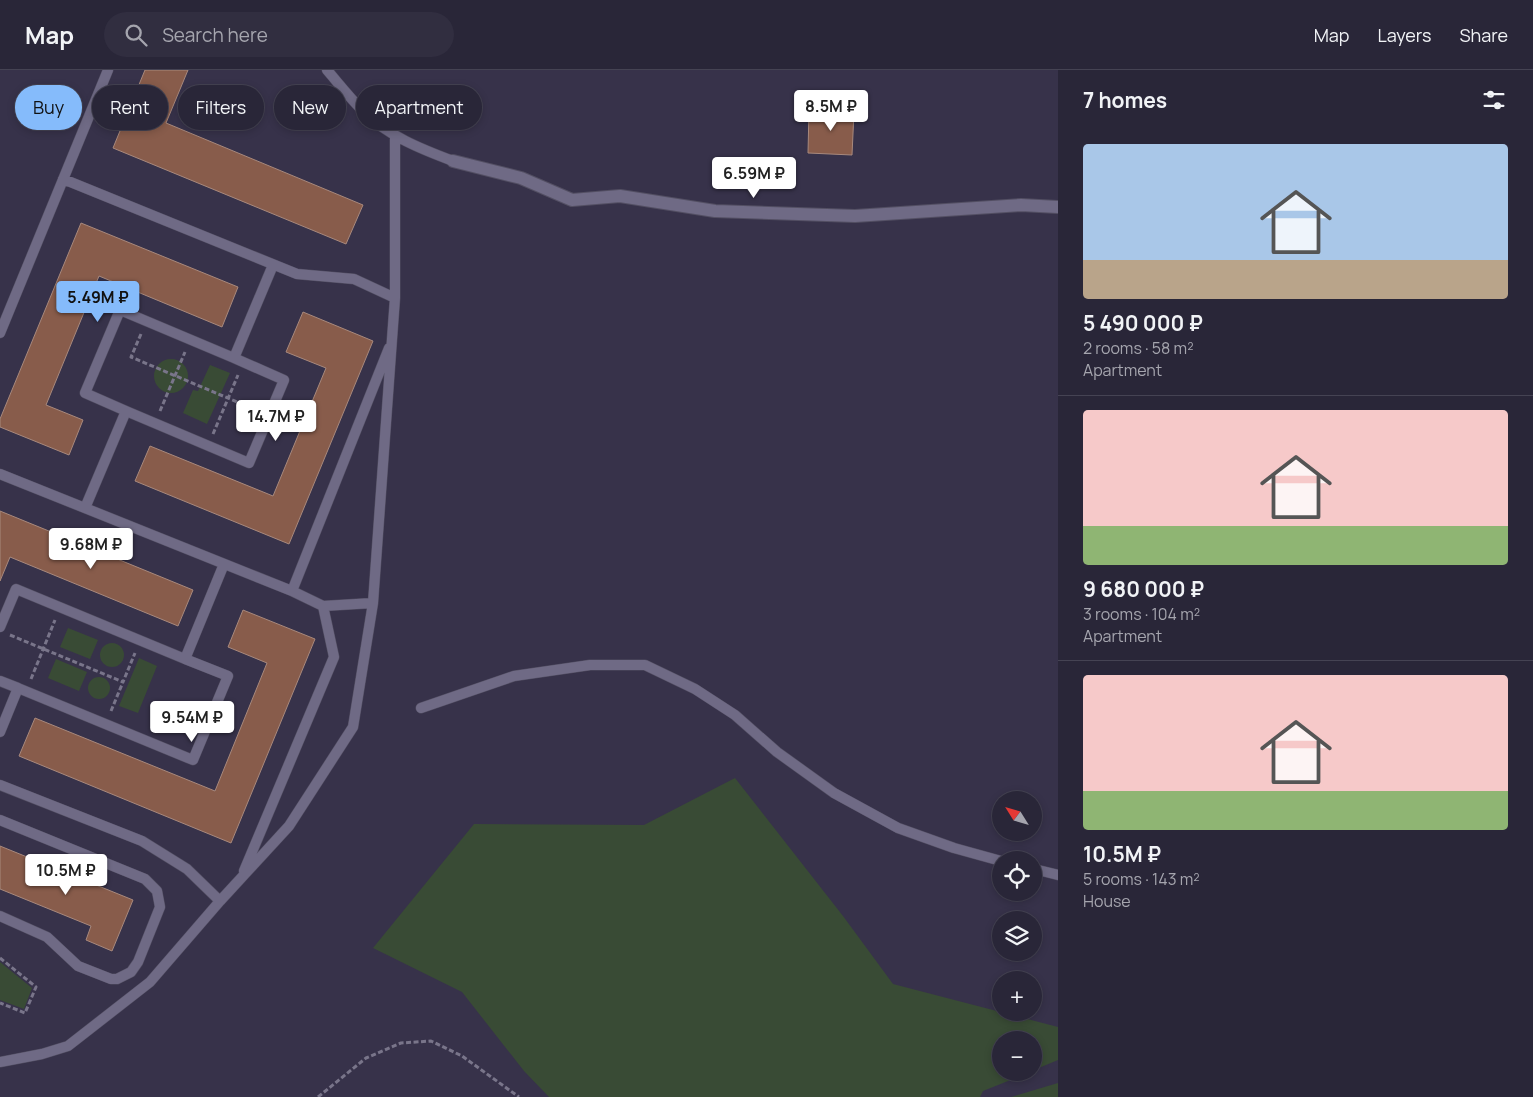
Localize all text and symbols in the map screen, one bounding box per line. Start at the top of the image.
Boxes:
search box [104,12,454,57]
text: Map [25,18,74,51]
icon: search [122,21,150,49]
text: Search here [162,22,268,48]
text: Map [1314,23,1349,47]
text: Layers [1377,23,1431,47]
text: Share [1459,23,1508,47]
chip: Buy [15,85,82,130]
chip: Rent [92,85,168,130]
chip: Filters [178,85,264,130]
chip: New [274,85,346,130]
chip: Apartment [356,85,482,130]
text: 7 homes [1083,86,1167,114]
icon: filters [1480,86,1508,114]
pin: 8.5M ₽ [790,90,872,132]
text: 8.5M ₽ [805,95,857,117]
pin: 6.59M ₽ [708,156,800,199]
text: 6.59M ₽ [723,162,785,184]
icon: home [1251,177,1341,267]
pin: 5.49M ₽ [52,280,144,323]
text: 5.49M ₽ [67,286,129,308]
text: 5 490 000 ₽ [1083,309,1203,337]
text: 2 rooms · 58 m² [1083,337,1194,359]
text: Apartment [1083,359,1162,381]
pin: 14.7M ₽ [230,400,322,442]
text: 14.7M ₽ [247,405,305,427]
icon: home [1251,442,1341,532]
pin: 9.68M ₽ [45,528,137,570]
text: 9.68M ₽ [60,533,122,555]
text: 9 680 000 ₽ [1083,575,1204,603]
text: 3 rooms · 104 m² [1083,603,1200,625]
text: Apartment [1083,625,1162,647]
pin: 9.54M ₽ [146,700,238,743]
text: 9.54M ₽ [161,706,223,728]
icon: home [1251,707,1341,797]
north arrow [992,791,1042,841]
map controls [992,791,1042,1081]
text: 10.5M ₽ [1083,840,1161,868]
button: locate [992,851,1042,901]
pin: 10.5M ₽ [20,854,112,896]
text: 10.5M ₽ [36,859,96,881]
text: 5 rooms · 143 m² [1083,868,1200,890]
text: House [1083,890,1131,912]
button: layers [992,911,1042,961]
button: + [992,971,1042,1021]
button: − [992,1031,1042,1081]

